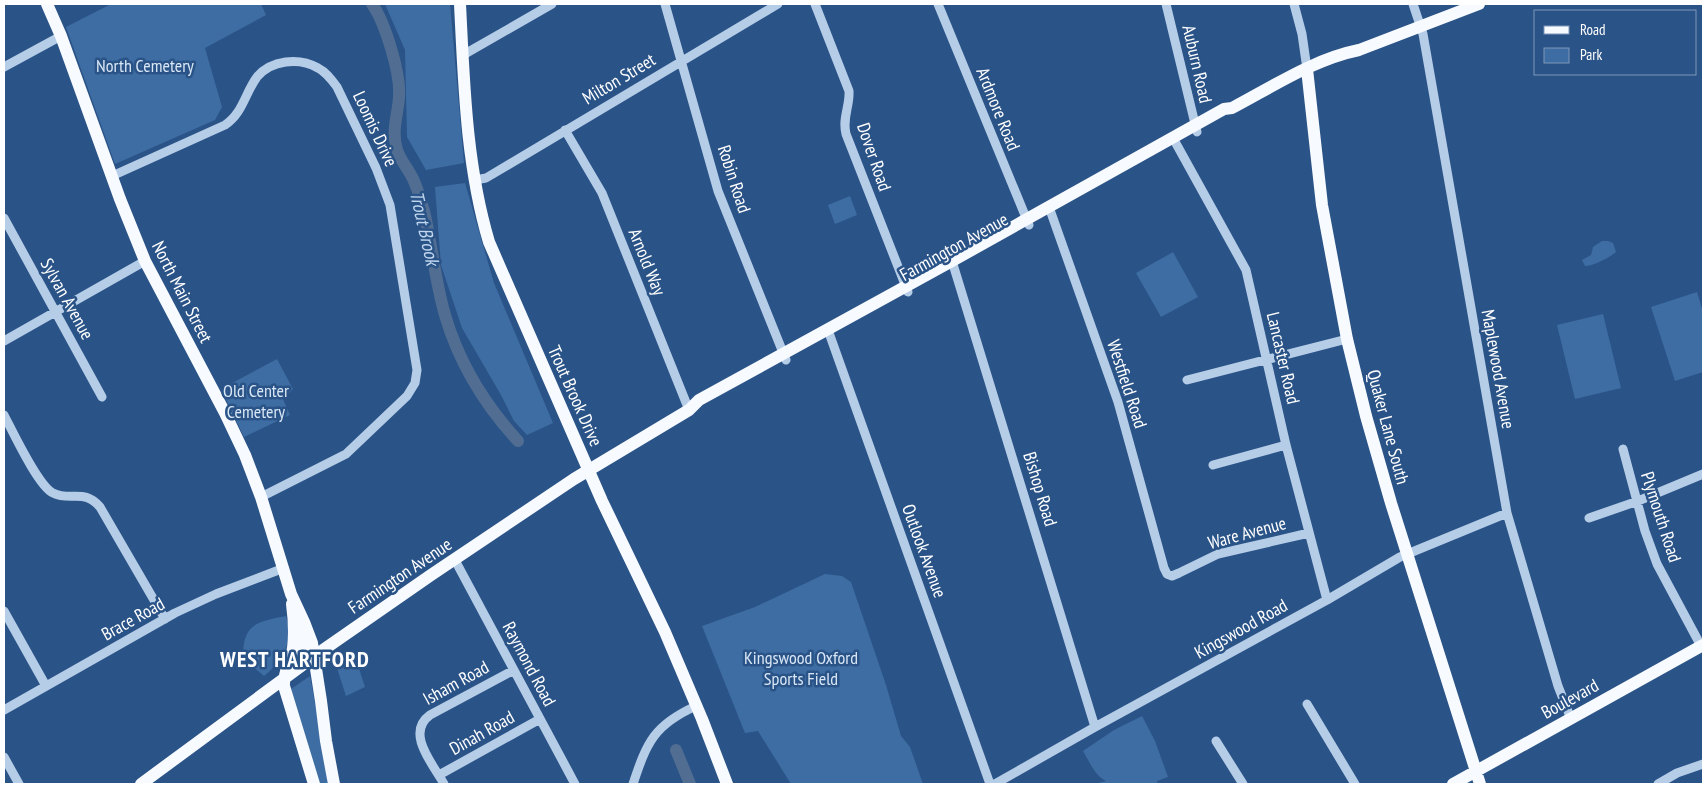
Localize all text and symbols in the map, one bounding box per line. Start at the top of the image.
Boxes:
legend [1534,10,1697,75]
text: Road [1580,20,1606,39]
street label: Auburn Road [1177,23,1218,105]
text: Park [1580,45,1602,64]
street label: Milton Street [578,48,659,109]
park label: North Cemetery [96,54,194,77]
street label: Ardmore Road [971,64,1026,154]
street label: Loomis Drive [348,87,403,170]
street label: Dover Road [852,120,897,194]
street label: Robin Road [713,142,756,216]
water label: Trout Brook [405,188,446,270]
street label: Farmington Avenue [896,207,1012,286]
street label: Arnold Way [624,225,671,299]
street label: North Main Street [147,237,218,347]
street label: Sylvan Avenue [36,254,99,344]
street label: Maplewood Avenue [1477,308,1520,430]
street label: Lancaster Road [1262,310,1305,406]
street label: Westfield Road [1102,337,1153,431]
street label: Trout Brook Drive [543,342,608,450]
street label: Quaker Lane South [1362,367,1415,487]
park label: Old Center Cemetery [223,379,289,423]
street label: Bishop Road [1018,449,1063,529]
street label: Plymouth Road [1636,469,1687,565]
street label: Outlook Avenue [897,501,952,601]
street label: Ware Avenue [1205,511,1288,554]
street label: Farmington Avenue [343,532,456,619]
street label: Brace Road [97,592,168,645]
street label: Kingswood Road [1190,594,1291,664]
street label: Raymond Road [498,618,561,710]
district label: WEST HARTFORD [219,645,370,673]
park label: Kingswood Oxford Sports Field [744,646,858,690]
street label: Isham Road [419,655,493,710]
street label: Boulevard [1537,673,1603,724]
street label: Dinah Road [445,705,518,760]

